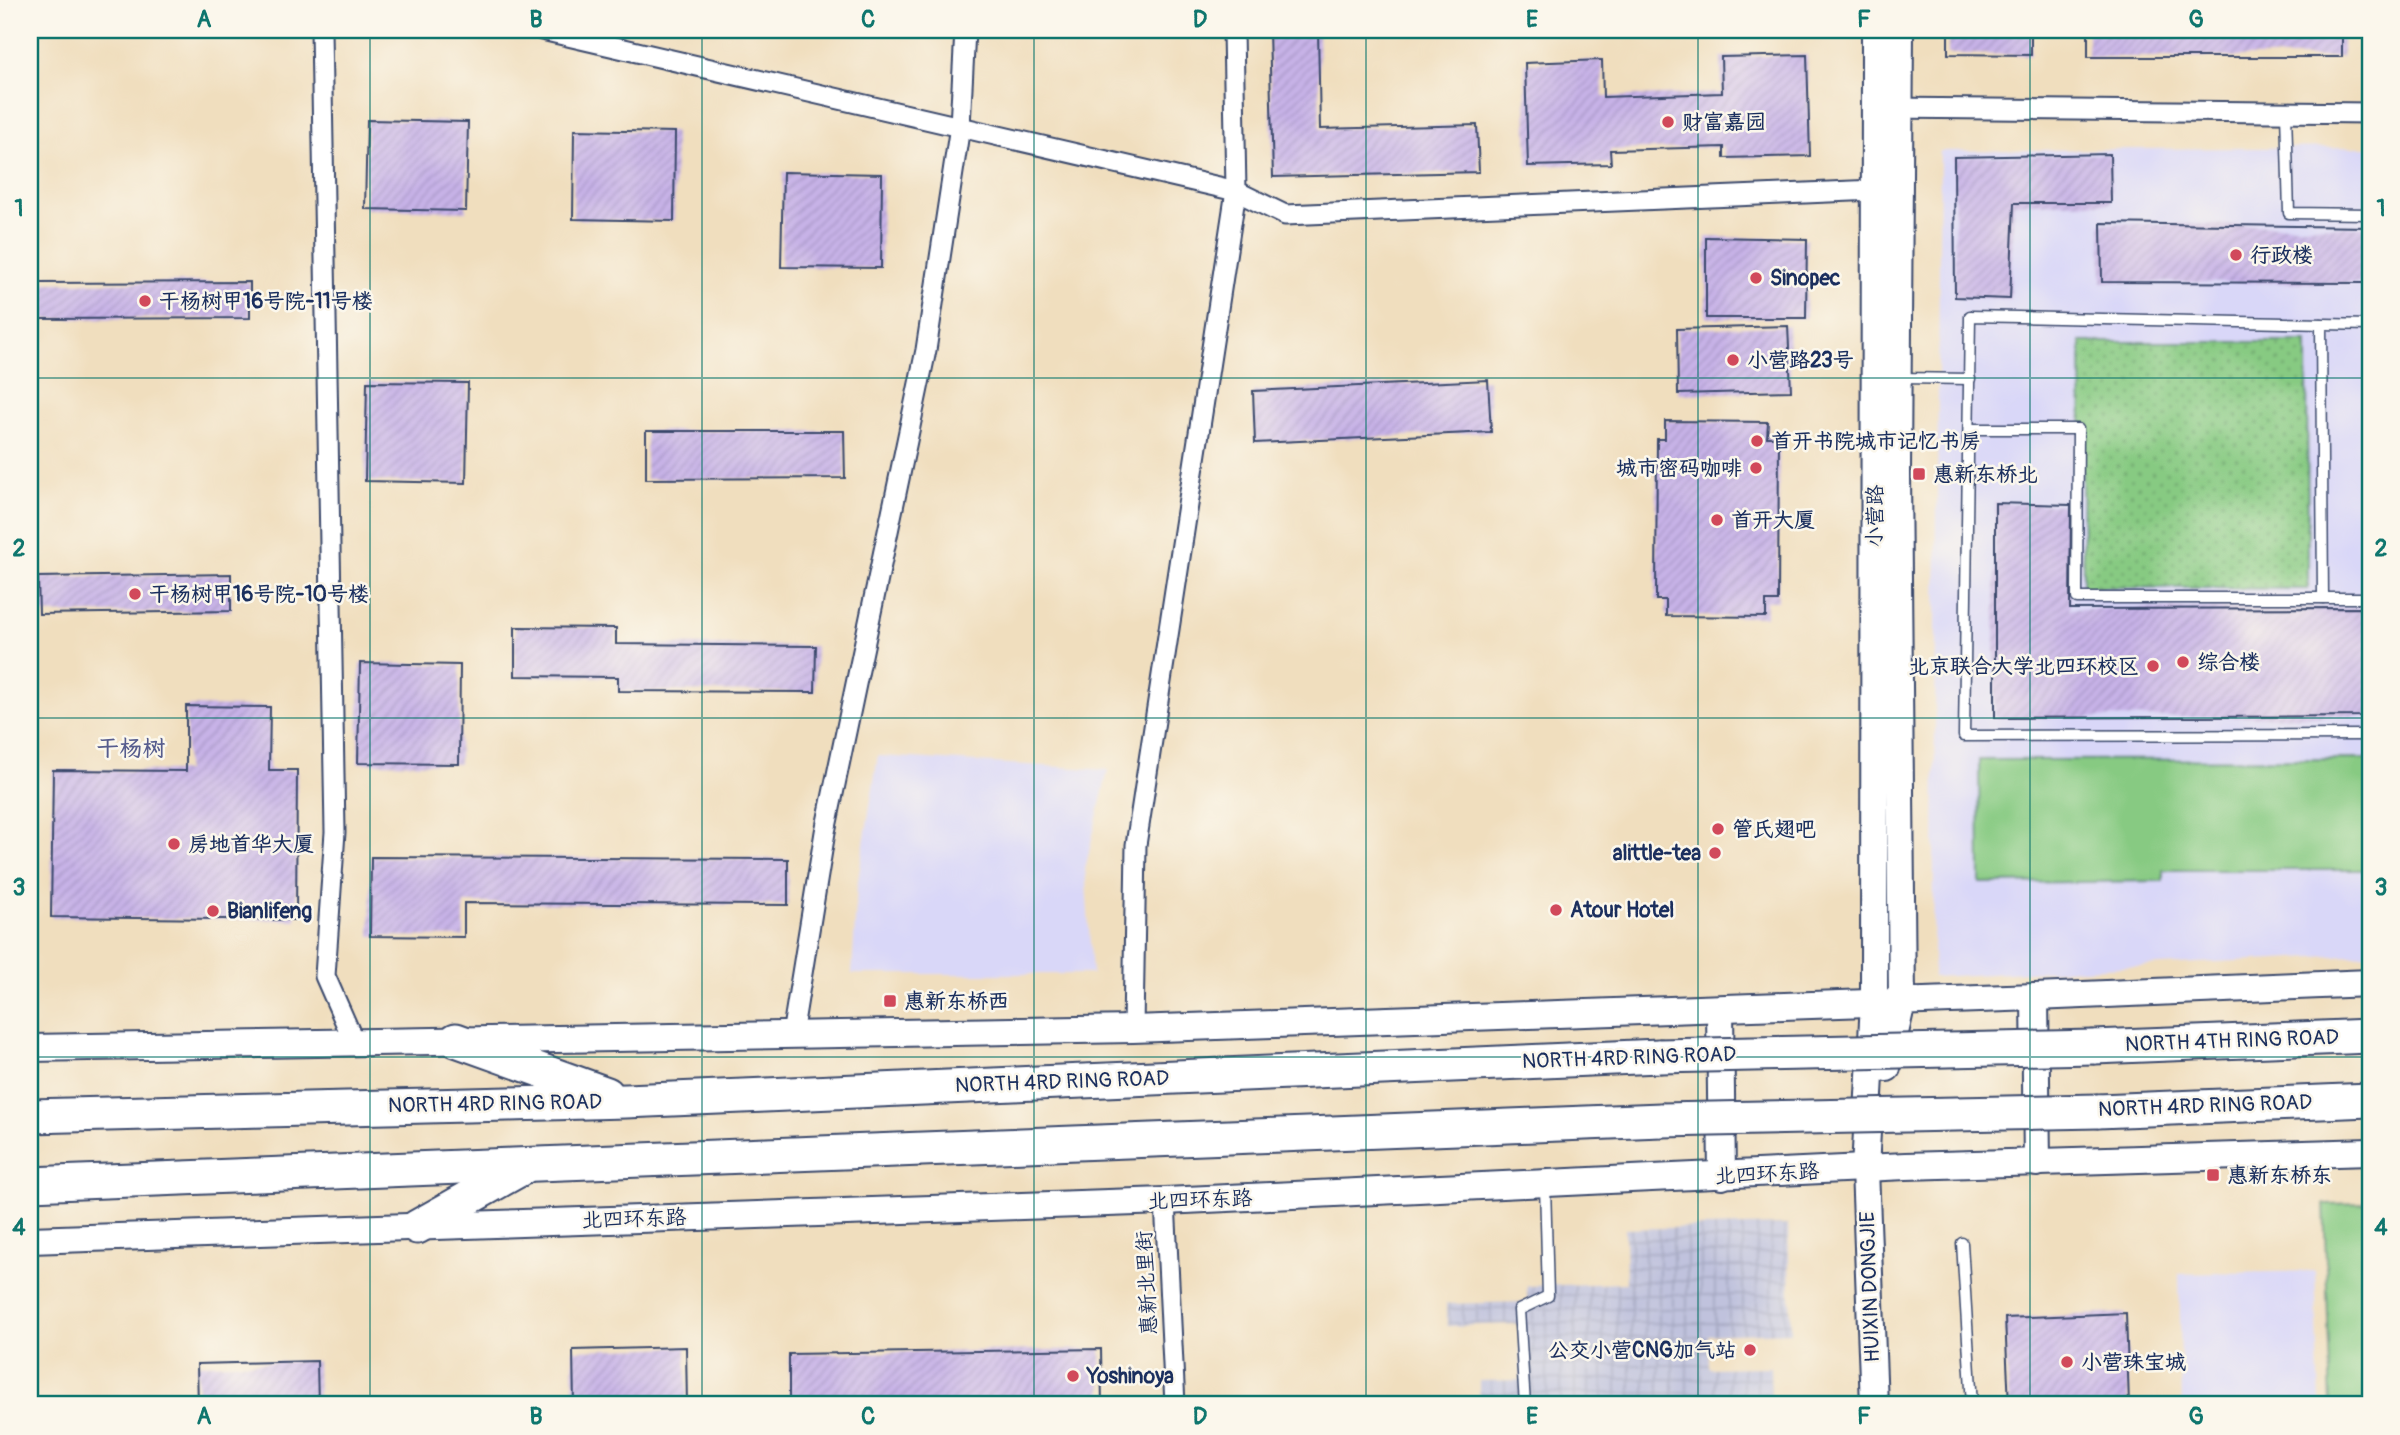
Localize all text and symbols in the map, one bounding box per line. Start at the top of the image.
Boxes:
text: A [197,5,212,34]
text: B [529,5,543,34]
text: C [861,5,875,34]
text: D [1193,5,1207,34]
text: E [1526,5,1538,34]
text: F [1857,5,1871,34]
text: G [2188,5,2204,34]
place label: 财富嘉园 [1682,109,1766,136]
marker: 财富嘉园 [1660,114,1676,130]
text: 1 [15,194,24,223]
text: 1 [2377,194,2386,223]
place label: 行政楼 [2250,242,2313,269]
marker: 行政楼 [2228,247,2244,263]
place label: Sinopec [1770,265,1841,292]
marker: Sinopec [1748,270,1764,286]
place label: 干杨树甲16号院-11号楼 [159,288,373,315]
marker: 干杨树甲16号院-11号楼 [137,293,153,309]
place label: 小营路23号 [1747,347,1854,374]
marker: 小营路23号 [1725,352,1741,368]
place label: 首开书院城市记忆书房 [1771,428,1981,455]
marker: 首开书院城市记忆书房 [1749,433,1765,449]
place label: 城市密码咖啡 [1616,455,1742,482]
marker: 城市密码咖啡 [1748,460,1764,476]
place label: 惠新东桥北 [1933,461,2038,488]
marker: 惠新东桥北 [1911,466,1927,482]
street label: 小营路 [1862,485,1889,548]
place label: 首开大厦 [1731,507,1815,534]
marker: 首开大厦 [1709,512,1725,528]
text: 2 [13,534,26,563]
text: 2 [2375,534,2388,563]
place label: 干杨树甲16号院-10号楼 [149,581,369,608]
marker: 干杨树甲16号院-10号楼 [127,586,143,602]
place label: 综合楼 [2197,649,2260,676]
place label: 北京联合大学北四环校区 [1908,653,2139,680]
marker: 综合楼 [2175,654,2191,670]
marker: 北京联合大学北四环校区 [2145,658,2161,674]
district label: 干杨树 [97,734,166,763]
place label: 管氏翅吧 [1732,816,1816,843]
marker: 管氏翅吧 [1710,821,1726,837]
place label: 房地首华大厦 [188,831,314,858]
marker: 房地首华大厦 [166,836,182,852]
place label: alittle-tea [1613,840,1701,867]
marker: alittle-tea [1707,845,1723,861]
text: 3 [13,873,25,902]
text: 3 [2375,873,2387,902]
place label: Atour Hotel [1570,897,1674,924]
place label: Bianlifeng [227,898,312,925]
marker: Atour Hotel [1548,902,1564,918]
marker: Bianlifeng [205,903,221,919]
place label: 惠新东桥西 [904,988,1009,1015]
marker: 惠新东桥西 [882,993,898,1009]
street label: NORTH 4TH RING ROAD [2125,1024,2339,1058]
street label: NORTH 4RD RING ROAD [1521,1041,1737,1075]
street label: NORTH 4RD RING ROAD [954,1065,1170,1099]
street label: NORTH 4RD RING ROAD [388,1089,602,1119]
street label: NORTH 4RD RING ROAD [2097,1089,2313,1123]
street label: 北四环东路 [1714,1158,1820,1190]
place label: 惠新东桥东 [2227,1162,2332,1189]
marker: 惠新东桥东 [2205,1167,2221,1183]
street label: 北四环东路 [1147,1185,1253,1215]
street label: 北四环东路 [581,1204,687,1234]
street label: HUIXIN DONGJIE [1854,1211,1886,1363]
text: 4 [12,1213,26,1242]
text: 4 [2374,1213,2388,1242]
street label: 惠新北里街 [1131,1230,1163,1336]
place label: 公交小营CNG加气站 [1548,1337,1736,1364]
marker: 公交小营CNG加气站 [1742,1342,1758,1358]
place label: 小营珠宝城 [2081,1349,2186,1376]
marker: 小营珠宝城 [2059,1354,2075,1370]
place label: Yoshinoya [1086,1363,1174,1390]
marker: Yoshinoya [1065,1368,1081,1384]
text: A [197,1402,212,1431]
text: B [529,1402,543,1431]
text: C [861,1402,875,1431]
text: D [1193,1402,1207,1431]
text: E [1526,1402,1538,1431]
text: F [1857,1402,1871,1431]
text: G [2188,1402,2204,1431]

